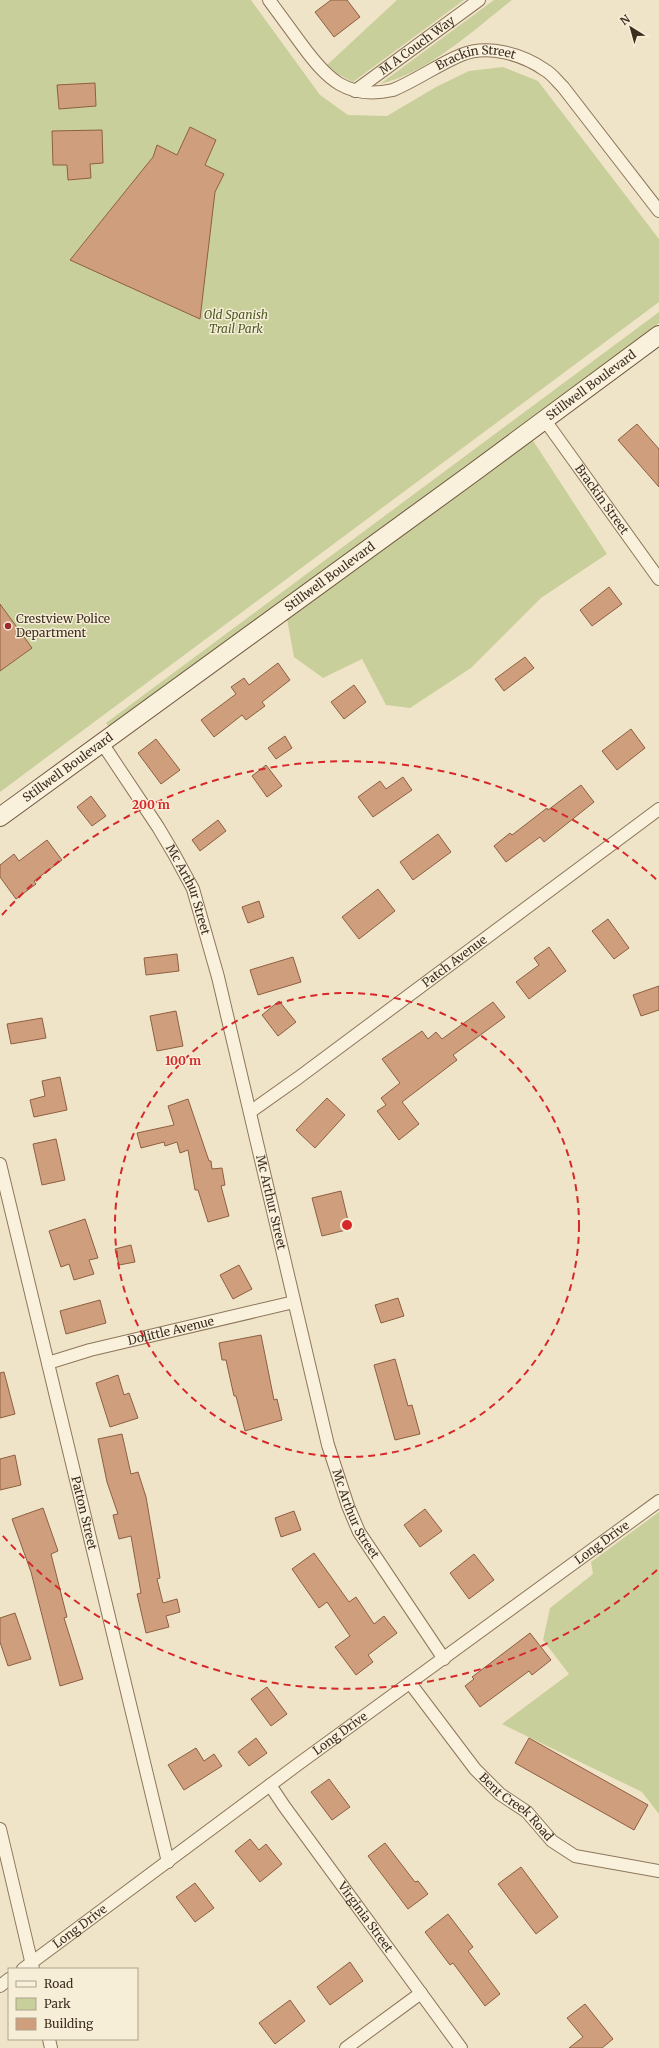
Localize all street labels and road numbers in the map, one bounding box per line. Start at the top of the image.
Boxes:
street label: M A Couch Way [376,12,457,78]
street label: Brackin Street [433,42,518,73]
street label: Stillwell Boulevard [543,347,639,423]
street label: Brackin Street [572,461,633,537]
street label: Stillwell Boulevard [281,539,378,614]
street label: Stillwell Boulevard [20,729,116,805]
street label: Mc Arthur Street [163,841,214,937]
street label: Patch Avenue [419,932,490,990]
street label: Mc Arthur Street [253,1153,290,1251]
street label: Dolittle Avenue [126,1313,215,1348]
street label: Mc Arthur Street [329,1467,383,1562]
street label: Patton Street [68,1475,101,1552]
street label: Long Drive [571,1517,632,1567]
street label: Long Drive [310,1708,370,1758]
street label: Bent Creek Road [476,1769,557,1844]
street label: Virginia Street [334,1878,397,1955]
street label: Long Drive [50,1901,110,1951]

